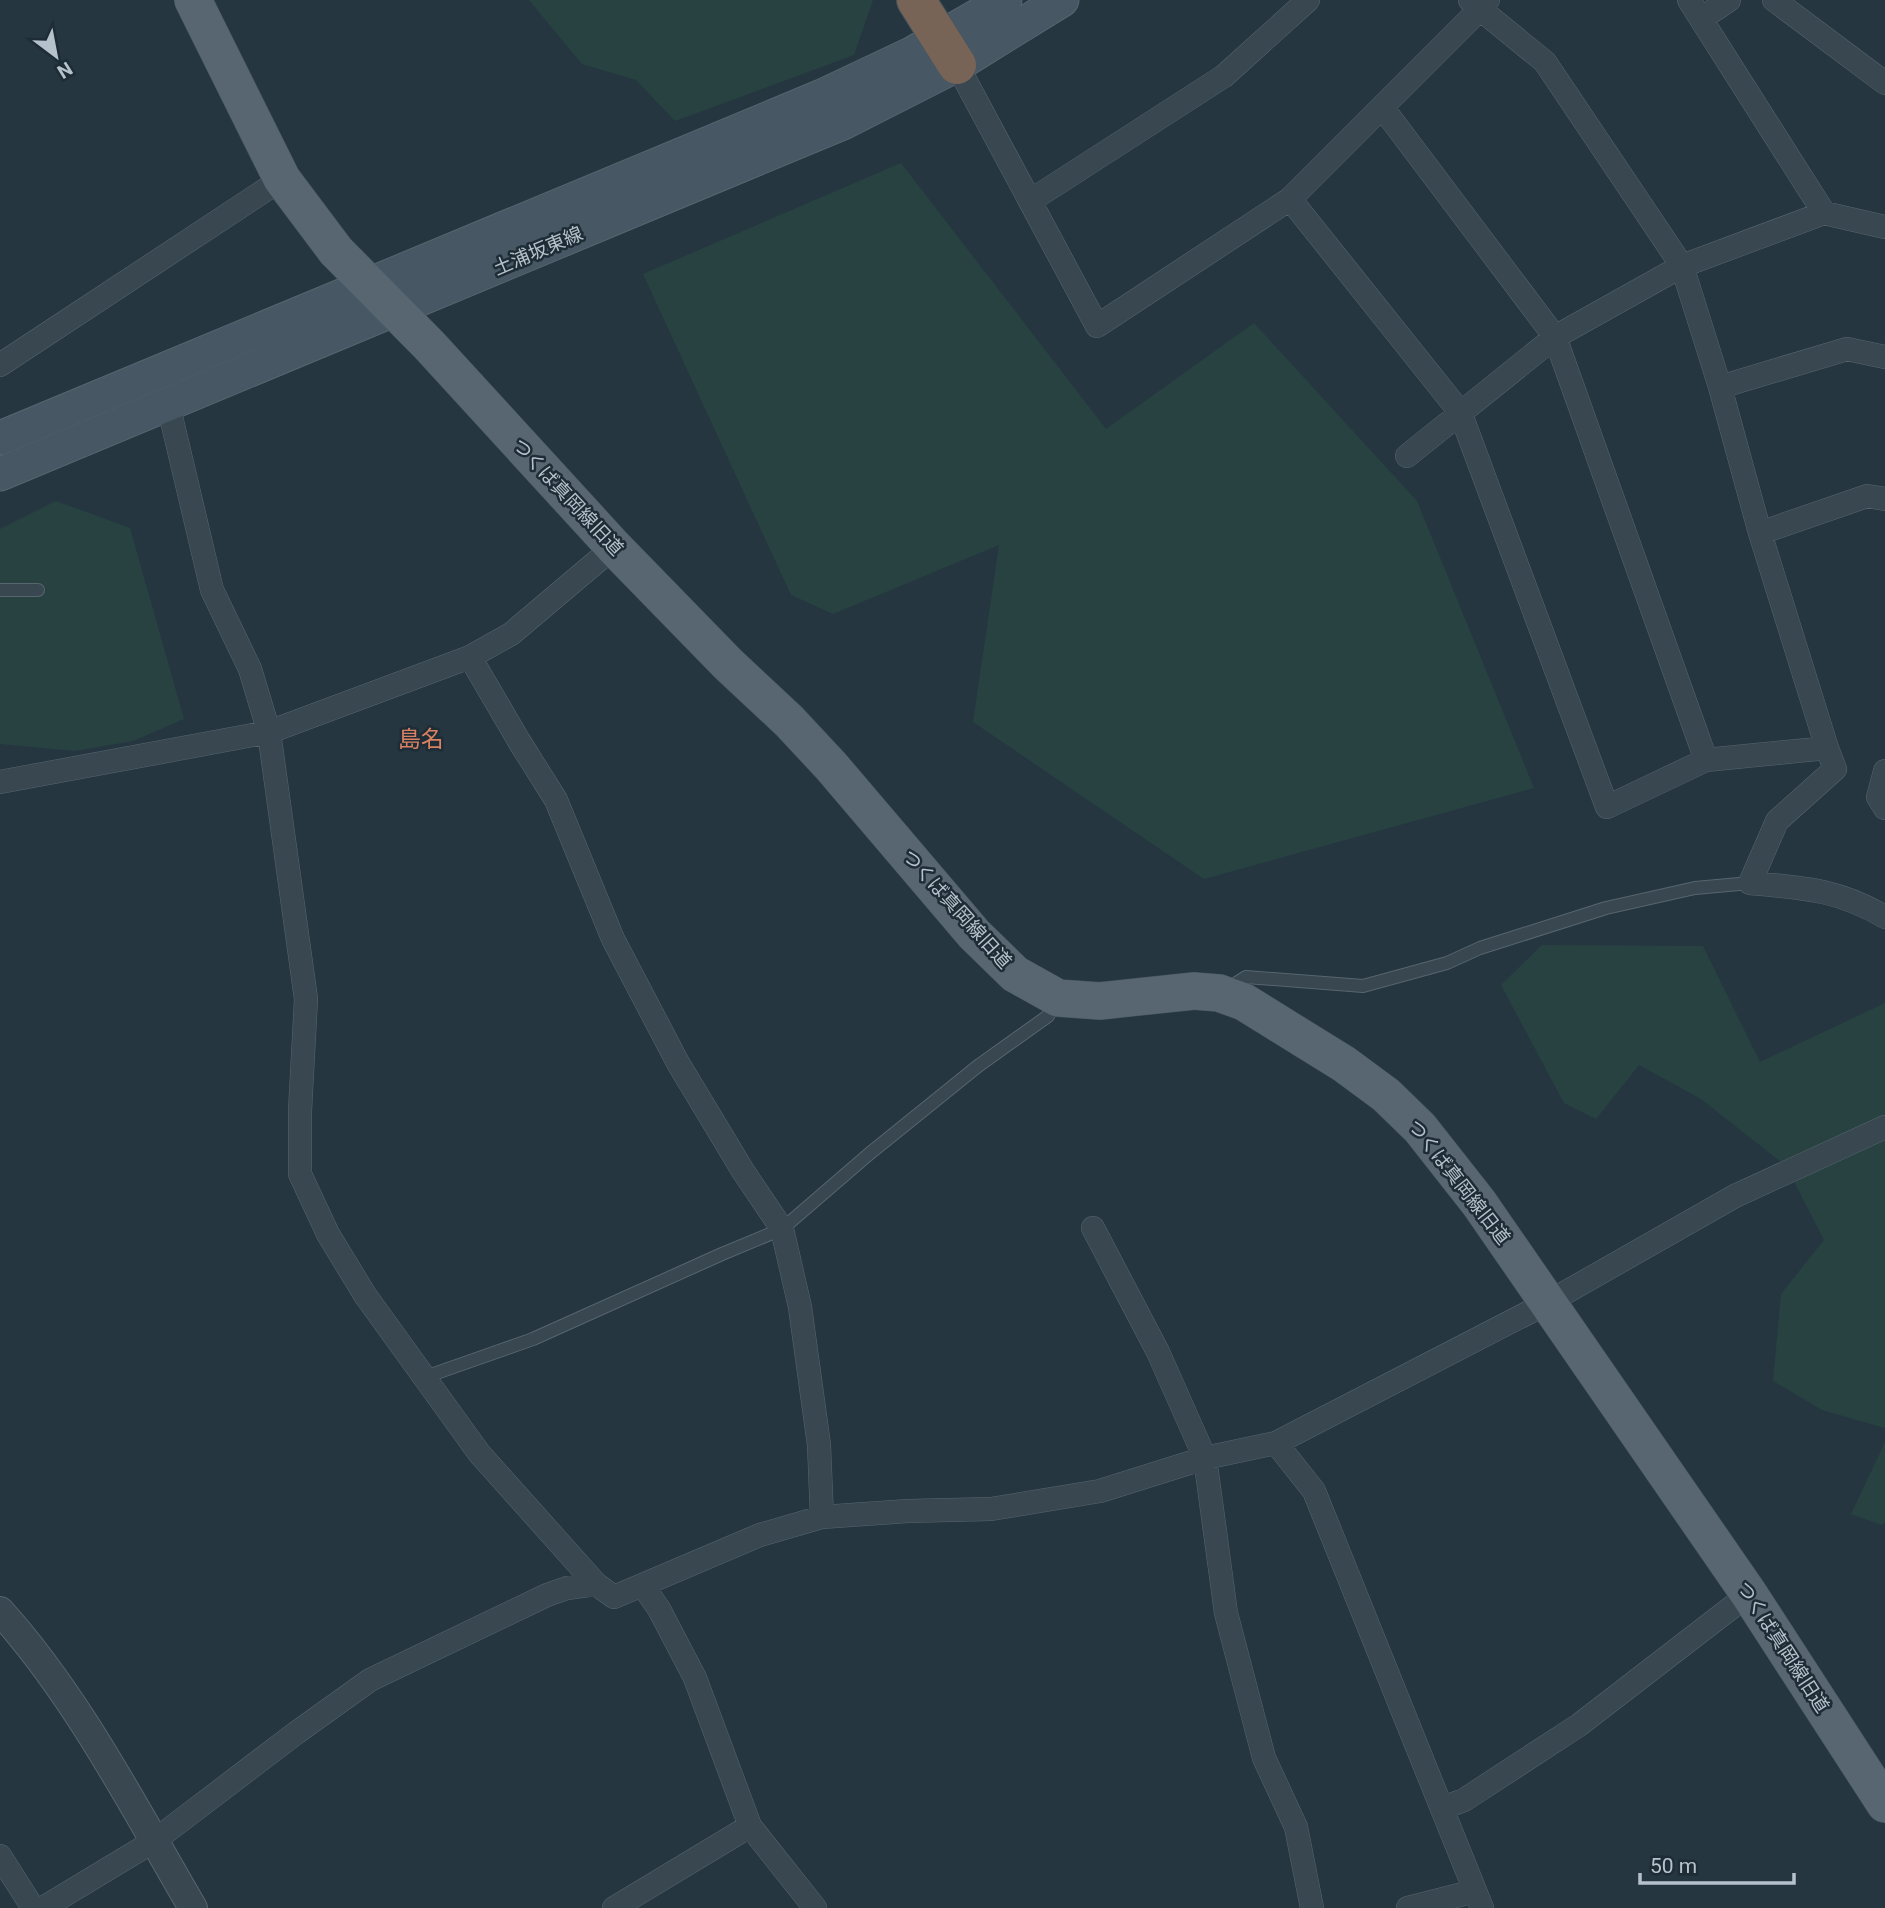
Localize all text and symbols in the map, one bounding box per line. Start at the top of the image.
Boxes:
north arrow [21,21,91,91]
text: N [53,57,77,83]
street label: 土浦坂東線 [490,222,586,280]
street label: つくば真岡線旧道 [508,434,628,560]
district label: 島名 [398,726,444,753]
street label: つくば真岡線旧道 [898,845,1016,973]
street label: つくば真岡線旧道 [1403,1115,1515,1249]
street label: つくば真岡線旧道 [1732,1577,1834,1717]
scale bar [1640,1842,1794,1886]
text: 50 m [1650,1854,1697,1878]

